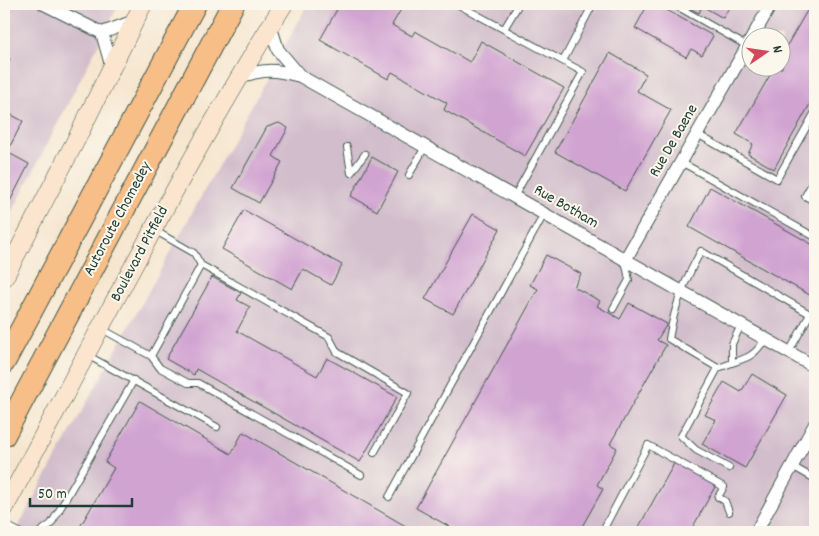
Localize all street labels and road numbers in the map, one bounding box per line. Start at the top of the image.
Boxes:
street label: Rue De Baene [644,100,704,182]
street label: Autoroute Chomedey [78,157,158,280]
street label: Rue Botham [529,179,603,235]
street label: Boulevard Pitfield [105,202,175,306]

